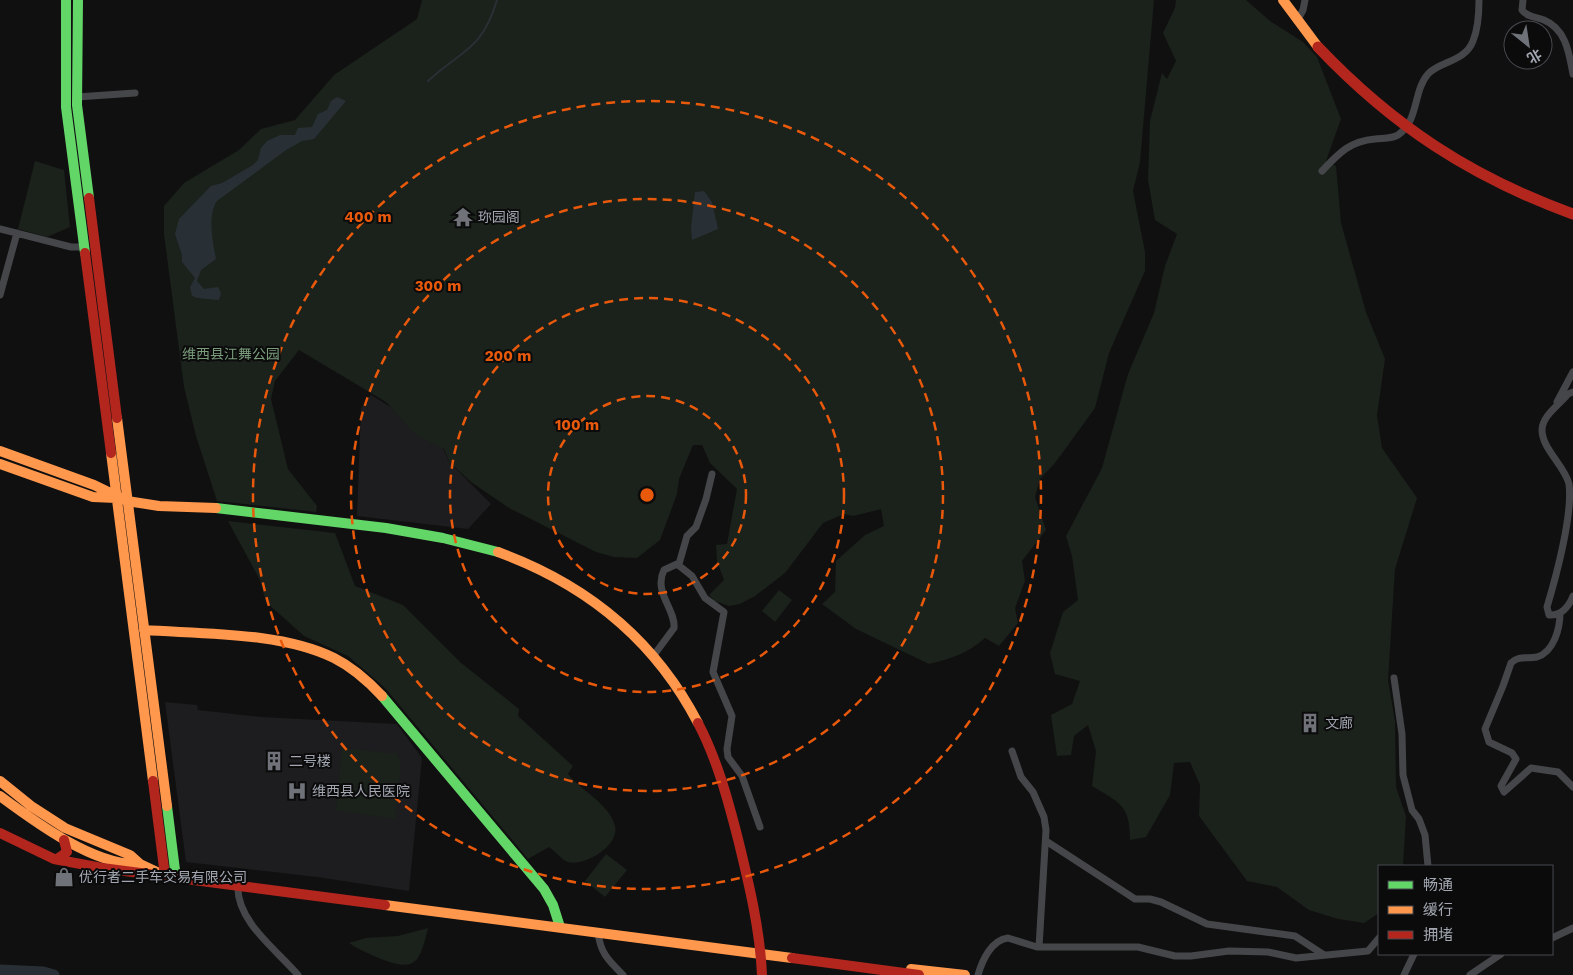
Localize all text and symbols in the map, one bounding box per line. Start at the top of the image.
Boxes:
north arrow [1503,20,1553,70]
text: 北 [1524,46,1545,67]
temple icon: 珎园阁 [452,206,474,228]
text: 400 m [344,208,392,226]
place label: 珎园阁 [478,209,520,225]
text: 300 m [415,277,461,295]
park label: 维西县江舞公园 [182,346,280,362]
text: 200 m [485,347,531,365]
text: 100 m [555,416,599,434]
centre of rings [638,486,656,504]
building icon: 文廊 [1299,712,1321,734]
place label: 文廊 [1325,715,1353,731]
building icon: 二号楼 [263,750,285,772]
place label: 二号楼 [289,753,331,769]
hospital icon: 维西县人民医院 [286,780,308,802]
place label: 维西县人民医院 [312,783,410,799]
legend [1378,865,1553,955]
shop icon: 优行者二手车交易有限公司 [53,866,75,888]
place label: 优行者二手车交易有限公司 [79,869,247,885]
text: 畅通 [1423,876,1453,894]
text: 缓行 [1423,901,1453,919]
text: 拥堵 [1423,926,1453,944]

